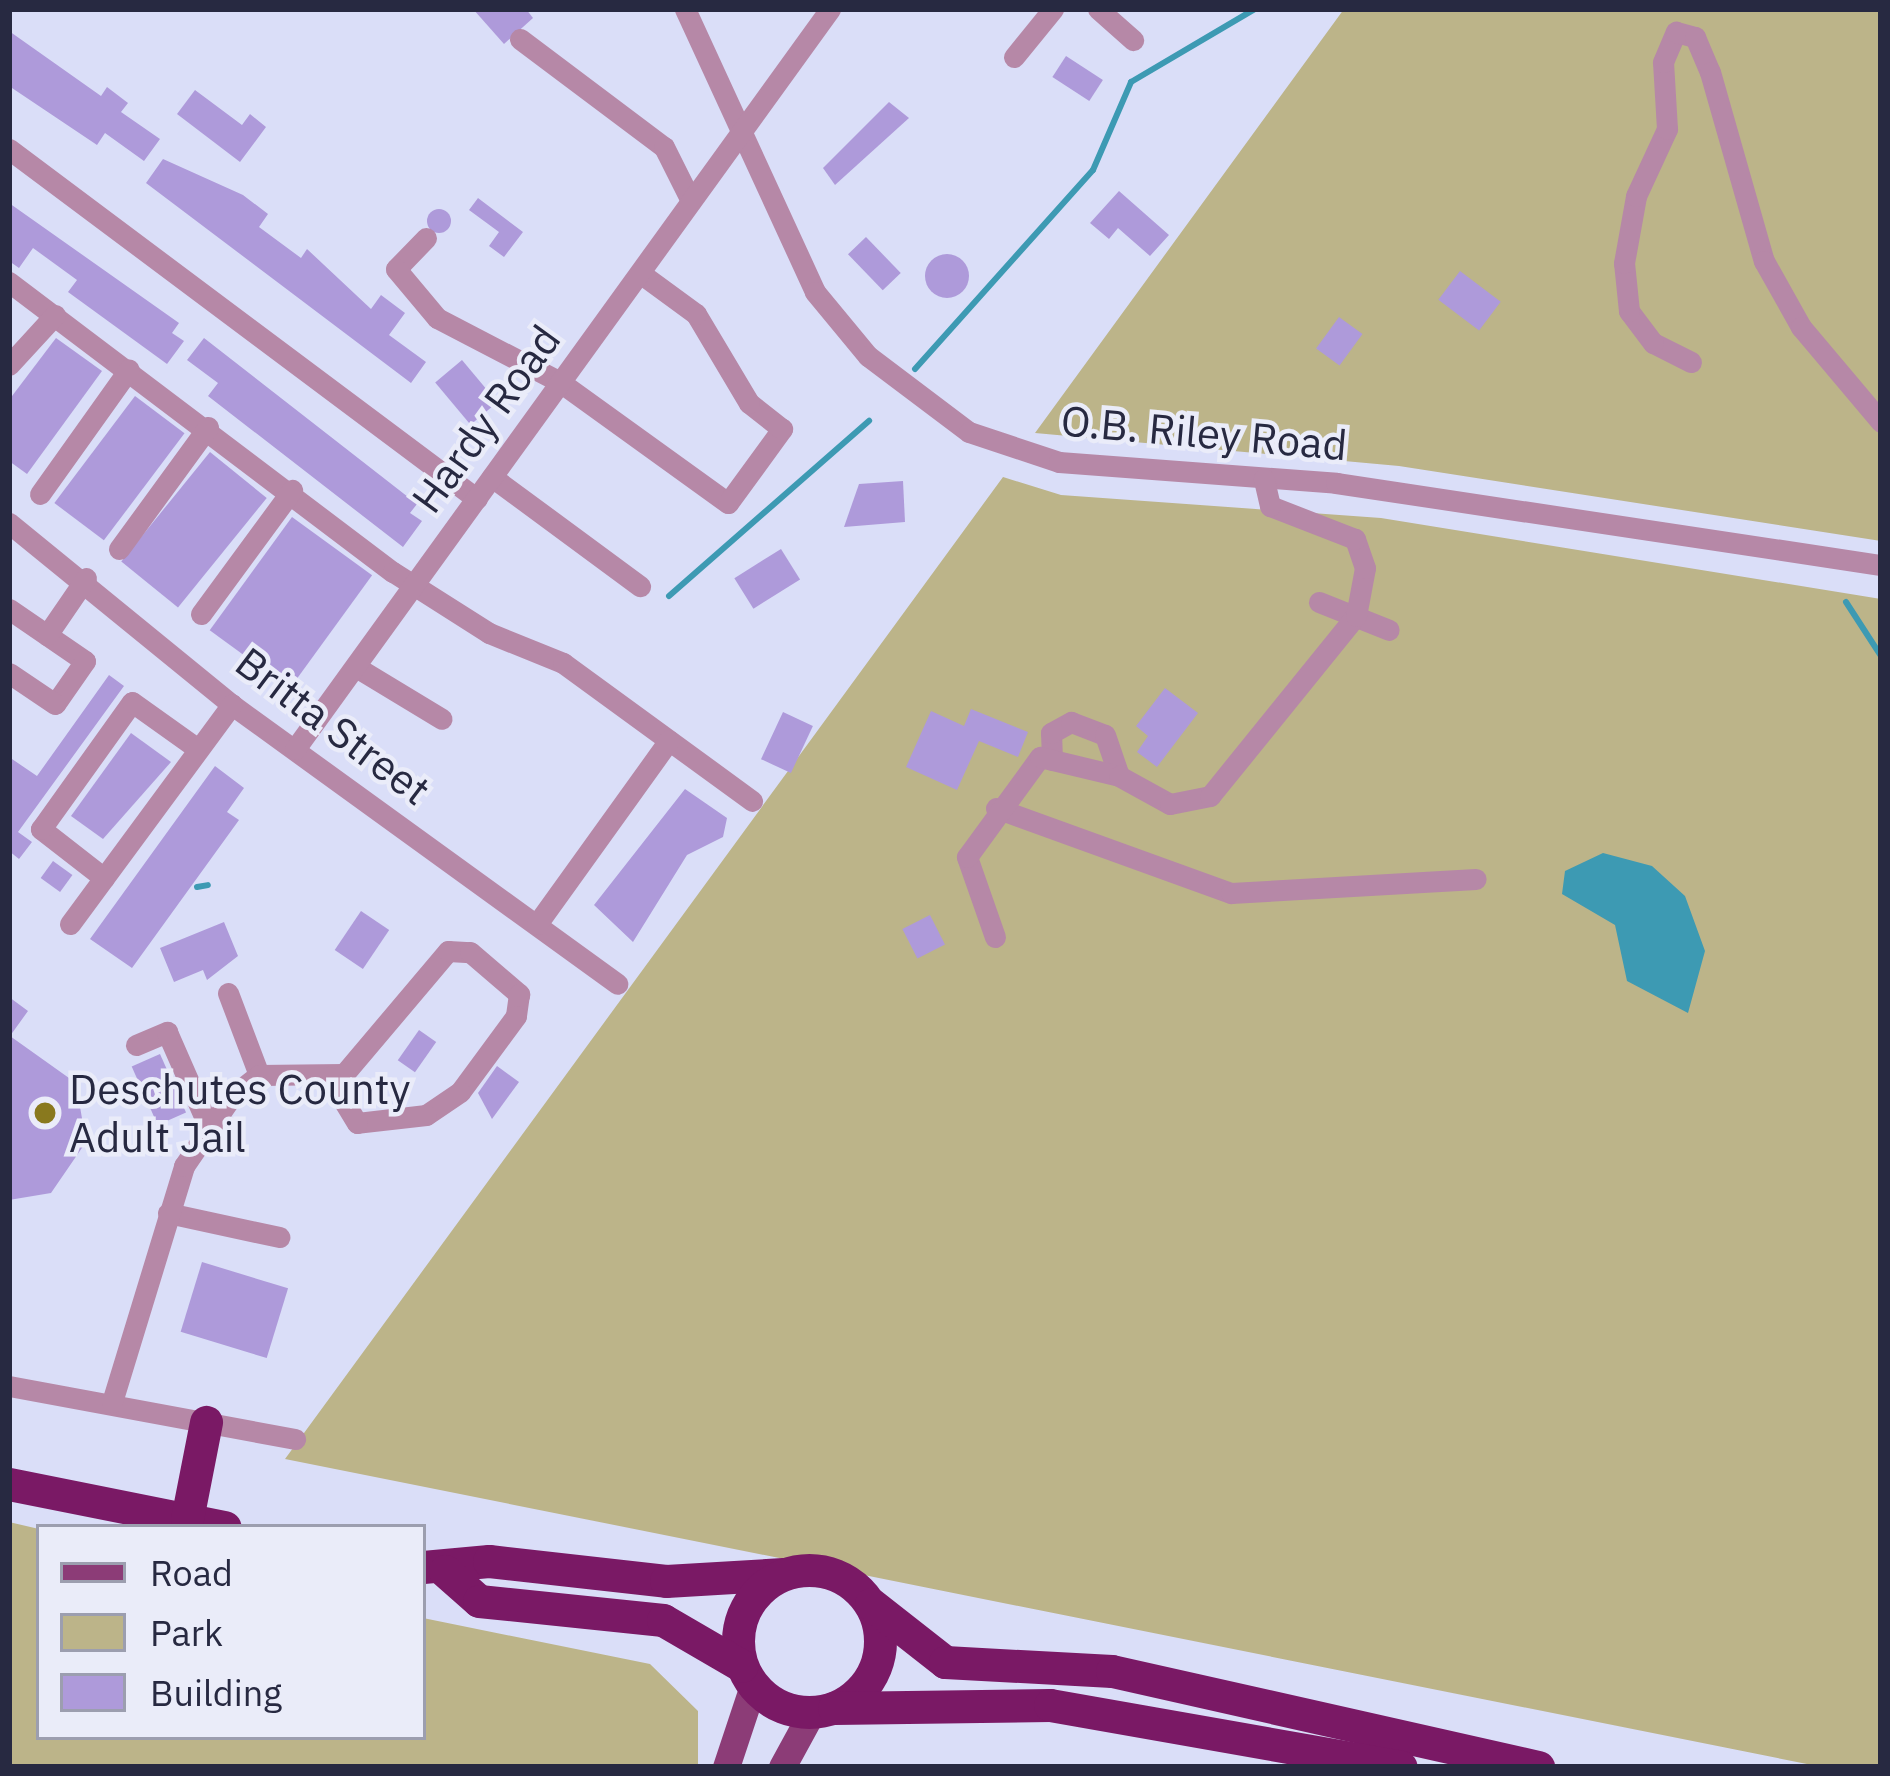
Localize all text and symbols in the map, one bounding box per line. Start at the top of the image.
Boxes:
street label: Hardy Road [401,316,571,522]
street label: O.B. Riley Road [1059,395,1349,471]
street label: Britta Street [226,637,440,815]
place label: Deschutes County Adult Jail [69,1064,411,1162]
marker: Deschutes County Adult Jail [32,1100,58,1126]
legend [36,1524,426,1740]
text: Road [150,1549,233,1596]
text: Park [150,1609,223,1656]
text: Building [150,1669,282,1716]

